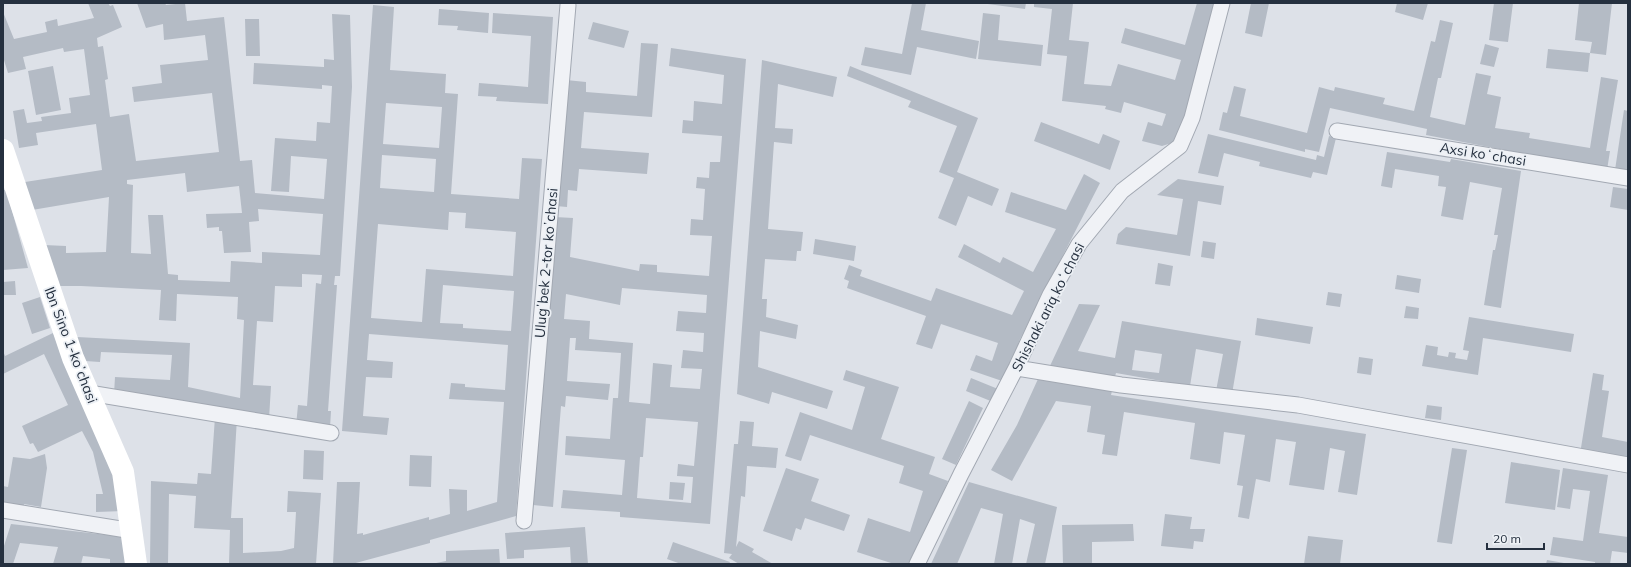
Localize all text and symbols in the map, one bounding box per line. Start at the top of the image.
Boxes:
street label: Axsi koʻchasi [1439,138,1527,170]
street label: Ulugʼbek 2-tor koʼchasi [530,187,562,339]
street label: Shishaki ariq koʻchasi [1008,239,1088,375]
street label: Ibn Sino 1-koʼchasi [40,284,102,406]
scale bar [1487,525,1544,551]
text: 20 m [1493,531,1521,546]

